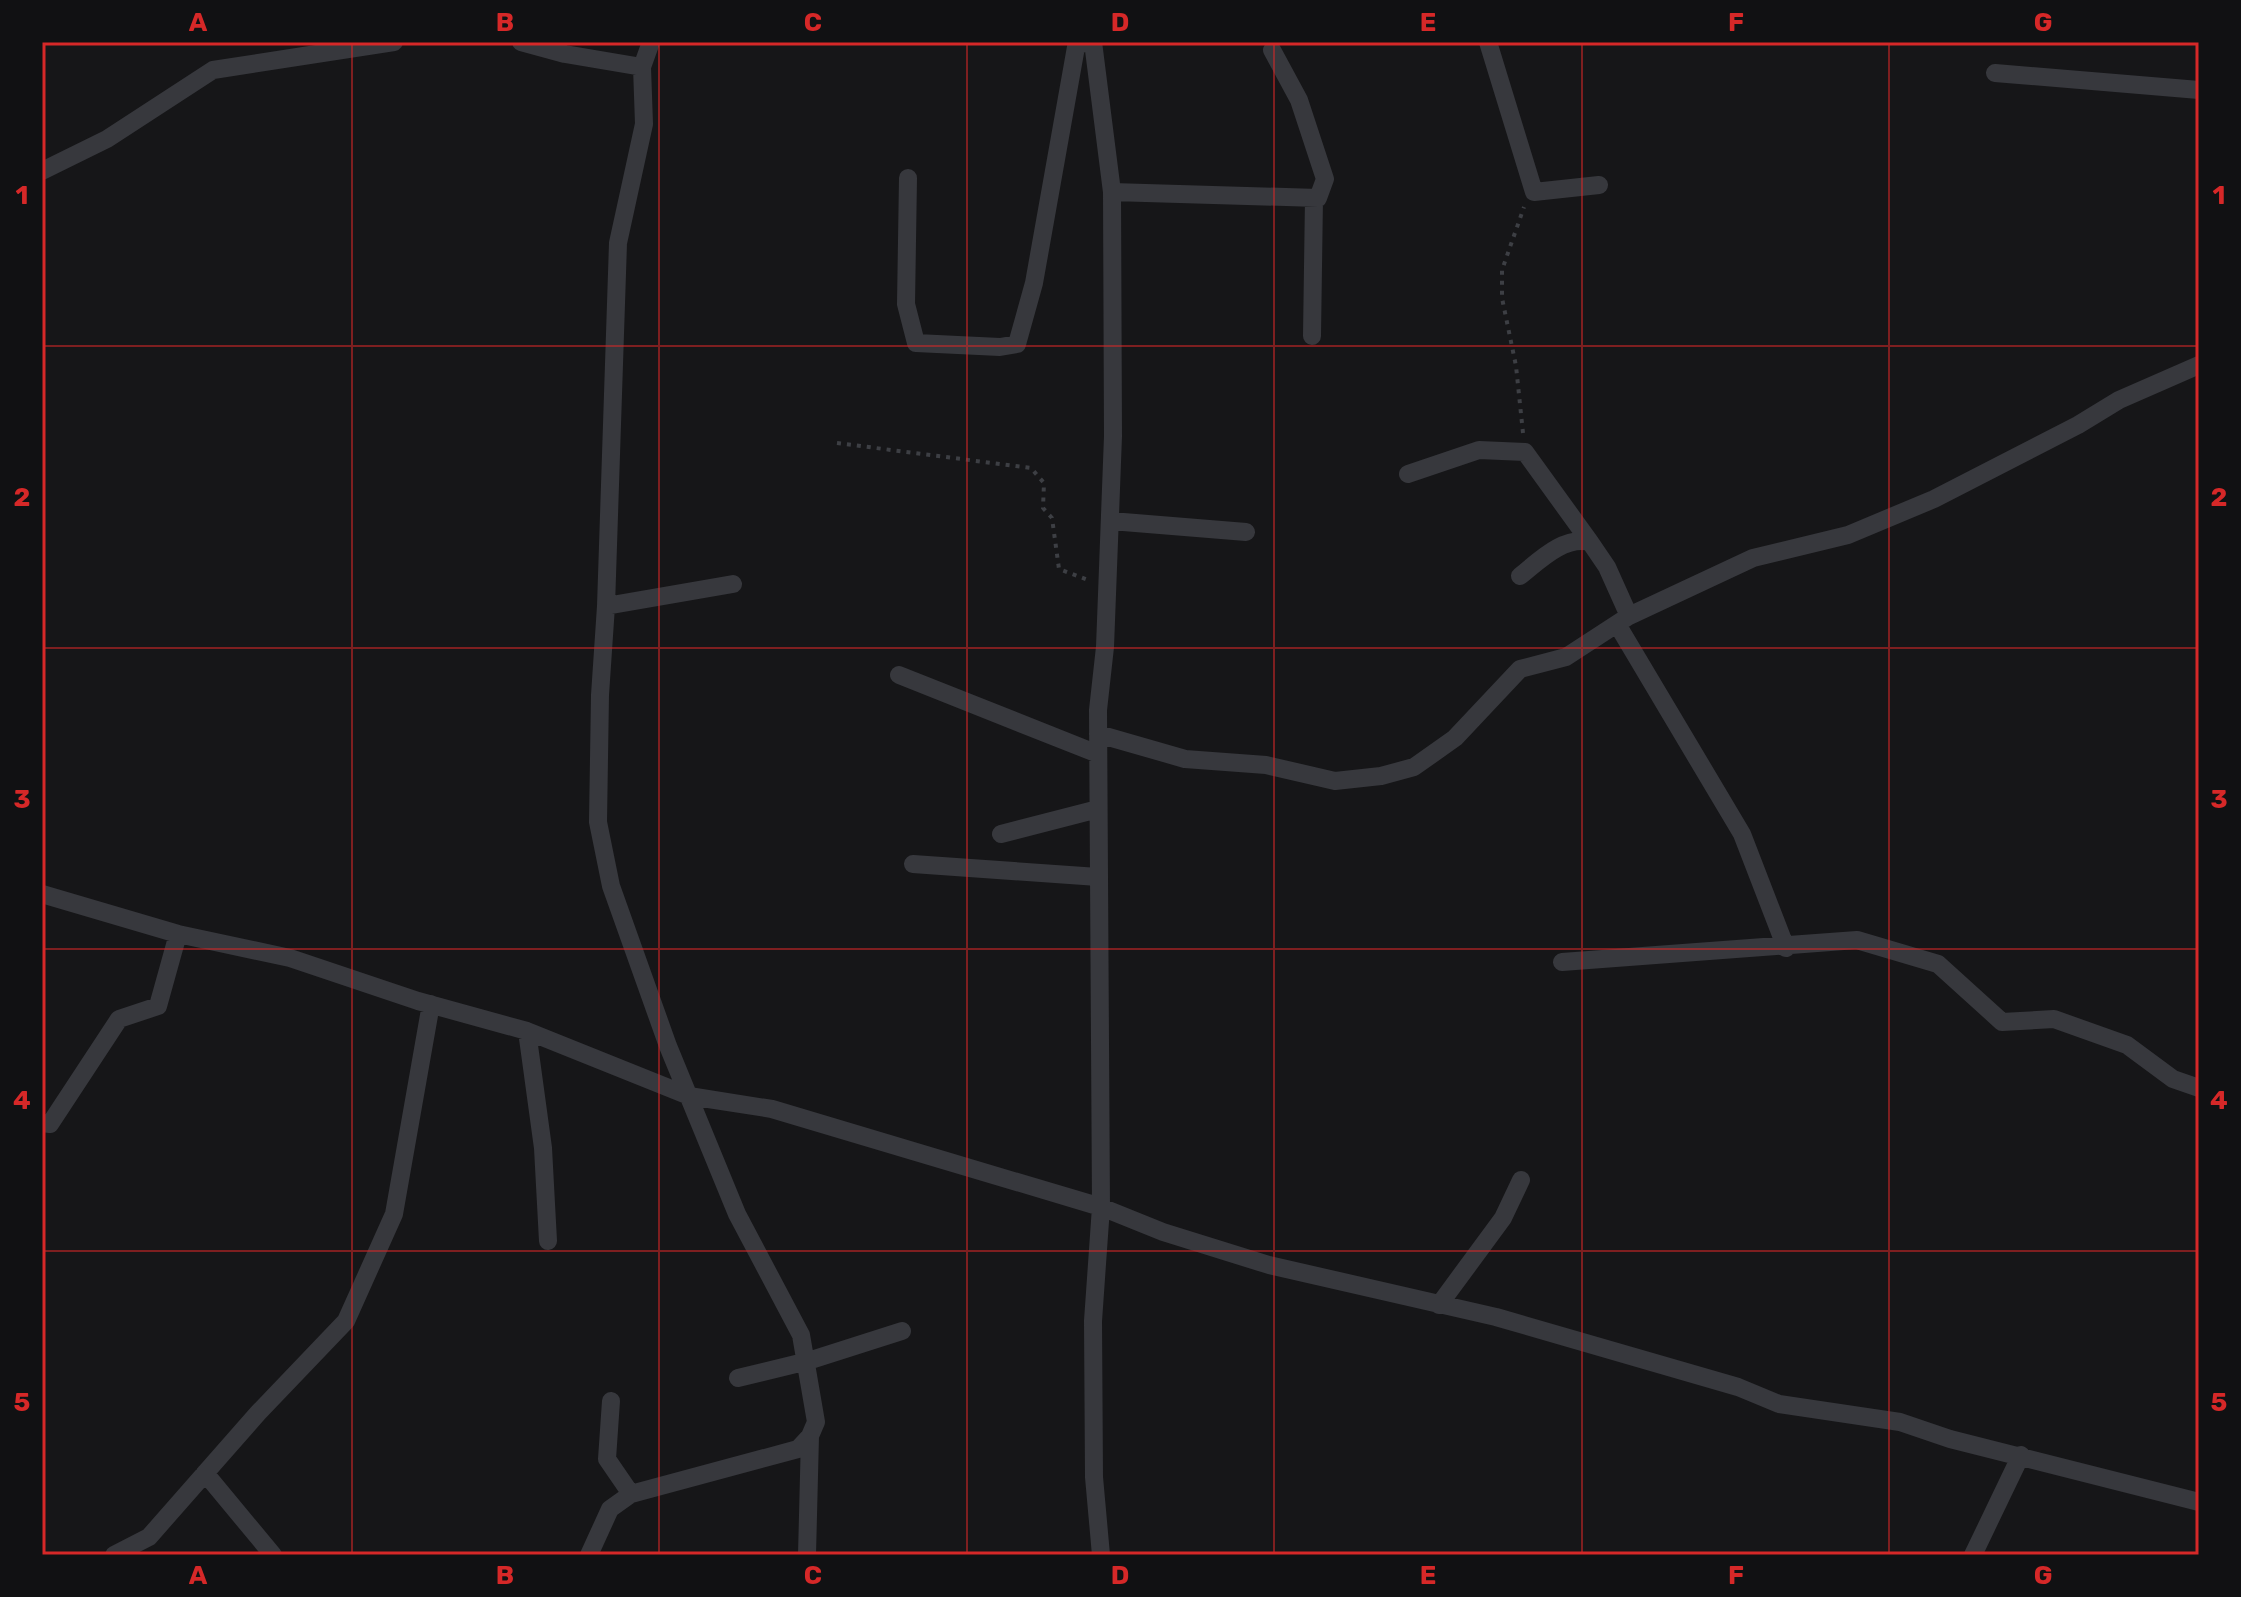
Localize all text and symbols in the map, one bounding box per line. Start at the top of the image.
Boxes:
text: A [189,7,208,38]
text: B [496,7,514,38]
text: C [804,7,822,38]
text: D [1111,7,1129,38]
text: E [1420,7,1436,38]
text: F [1728,7,1744,38]
text: G [2034,7,2052,38]
text: 1 [16,180,28,211]
text: 1 [2213,180,2225,211]
text: 2 [14,482,30,513]
text: 2 [2211,482,2227,513]
text: 3 [13,784,31,815]
text: 3 [2210,784,2228,815]
text: 4 [13,1085,31,1116]
text: 4 [2210,1085,2228,1116]
text: 5 [14,1387,30,1418]
text: 5 [2211,1387,2227,1418]
text: A [189,1560,208,1591]
text: B [496,1560,514,1591]
text: C [804,1560,822,1591]
text: D [1111,1560,1129,1591]
text: E [1420,1560,1436,1591]
text: F [1728,1560,1744,1591]
text: G [2034,1560,2052,1591]

